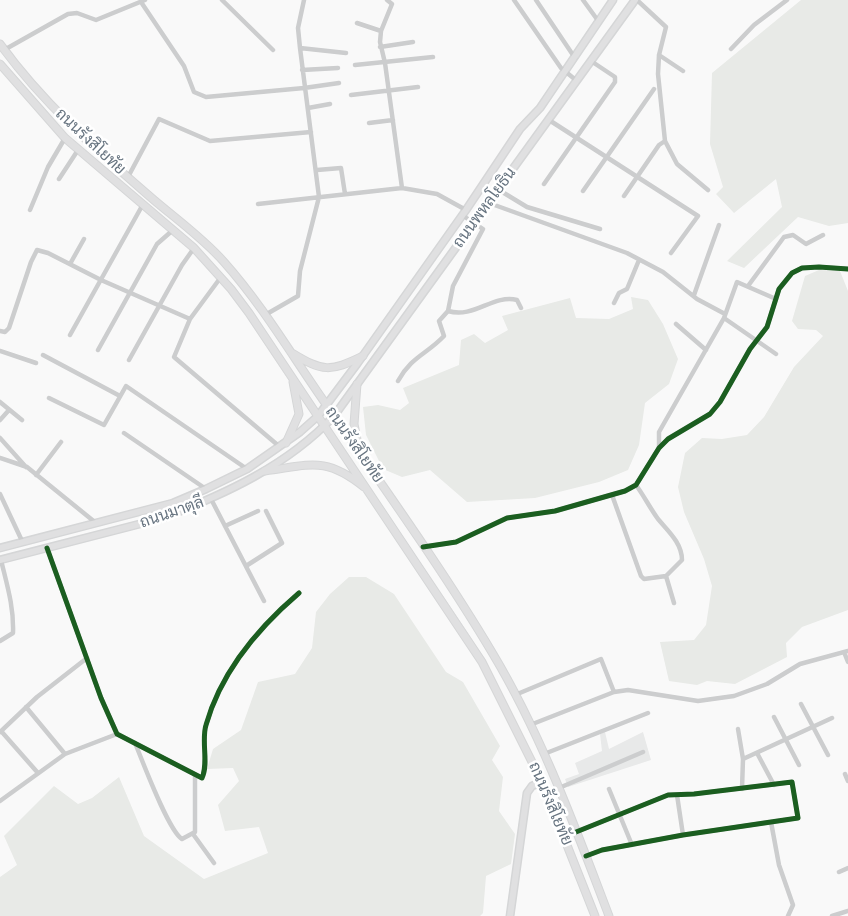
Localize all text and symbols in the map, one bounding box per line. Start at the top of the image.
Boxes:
street label: ถนนรังสิโยทัย [51,105,129,179]
street label: ถนนพหลโยธิน [449,164,521,252]
street label: ถนนรังสิโยทัย [321,403,387,487]
street label: ถนนมาตุลี [138,493,206,533]
street label: ถนนรังสิโยทัย [524,759,576,849]

